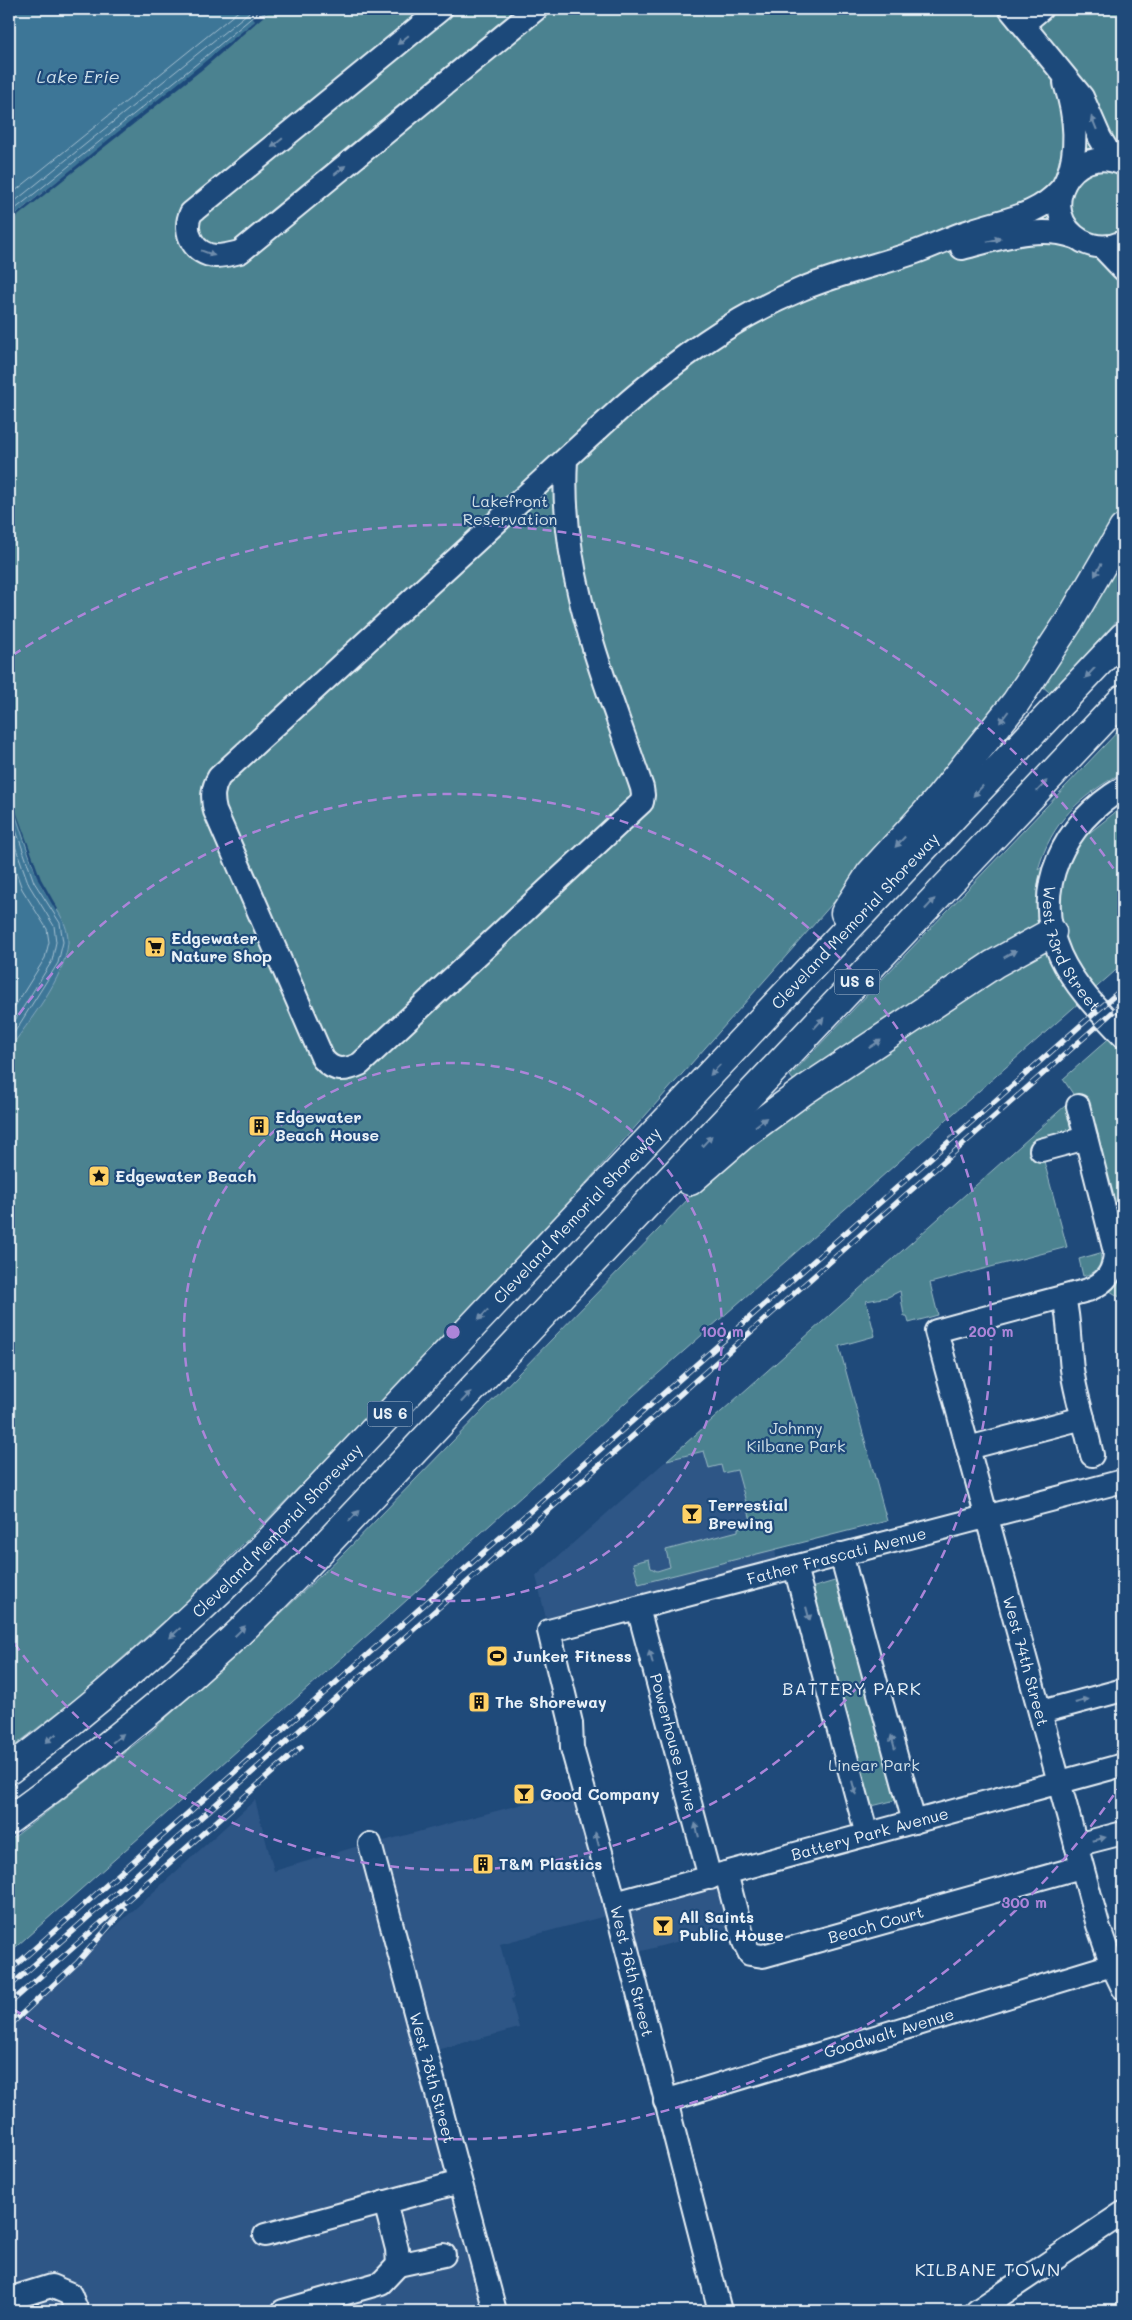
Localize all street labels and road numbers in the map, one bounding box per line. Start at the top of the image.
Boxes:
street label: Cleveland Memorial Shoreway [766,828,943,1013]
street label: West 73rd Street [1039,885,1106,1015]
road number: US 6 [834,970,880,994]
street label: Cleveland Memorial Shoreway [488,1122,665,1308]
road number: US 6 [368,1402,412,1426]
street label: Cleveland Memorial Shoreway [187,1439,366,1622]
street label: Father Frascati Avenue [744,1522,928,1589]
street label: West 74th Street [999,1593,1054,1728]
street label: Powerhouse Drive [646,1671,703,1814]
street label: Battery Park Avenue [789,1802,951,1865]
street label: Beach Court [826,1901,926,1947]
street label: West 76th Street [606,1903,659,2039]
street label: Goodwalt Avenue [821,2003,956,2062]
street label: West 78th Street [405,2010,461,2145]

